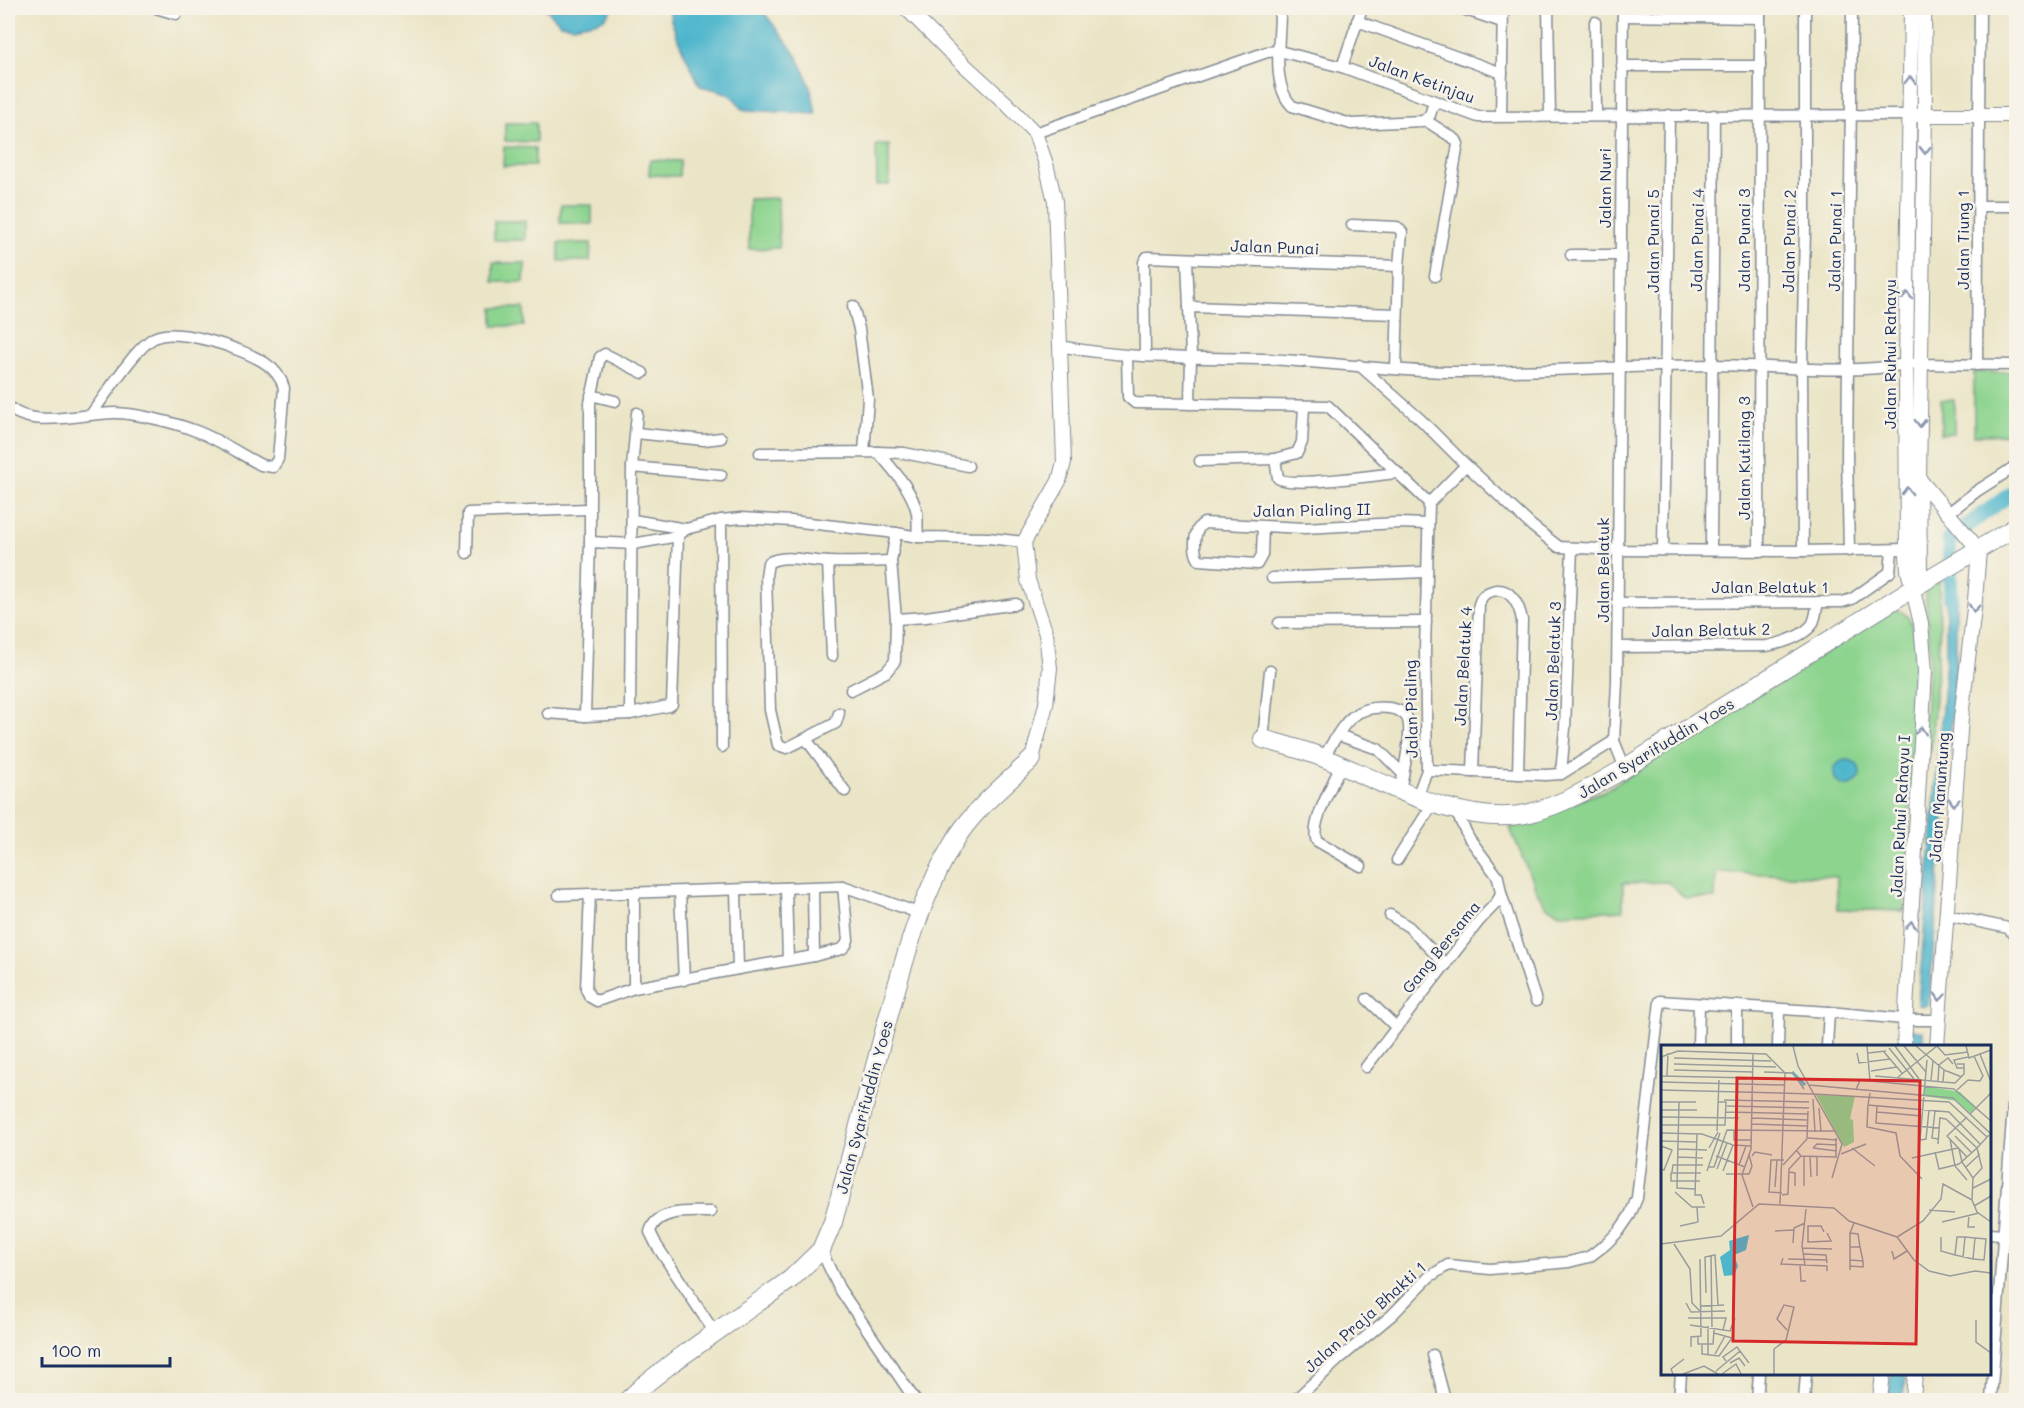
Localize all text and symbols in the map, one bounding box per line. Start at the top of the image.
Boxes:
street label: Jalan Ketinjau [1366,50,1478,107]
one-way arrow [1903,75,1916,84]
one-way arrow [1919,145,1931,154]
street label: Jalan Nuri [1594,148,1615,228]
street label: Jalan Punai 4 [1685,187,1708,292]
street label: Jalan Punai 3 [1733,188,1754,292]
street label: Jalan Punai 5 [1642,189,1663,293]
street label: Jalan Punai 2 [1777,189,1800,293]
street label: Jalan Punai 1 [1823,190,1846,292]
street label: Jalan Tiung 1 [1952,190,1973,290]
street label: Jalan Punai [1230,234,1320,259]
street label: Jalan Ruhui Rahayu [1879,279,1900,429]
one-way arrow [1901,291,1913,300]
street label: Jalan Kutilang 3 [1733,396,1754,520]
one-way arrow [1914,418,1927,427]
one-way arrow [1900,486,1913,495]
street label: Jalan Pialing II [1253,498,1371,521]
street label: Jalan Belatuk [1592,518,1613,622]
street label: Jalan Belatuk 1 [1711,576,1829,597]
street label: Jalan Belatuk 3 [1540,601,1565,721]
one-way arrow [1968,604,1981,613]
street label: Jalan Belatuk 4 [1449,605,1476,726]
street label: Jalan Belatuk 2 [1651,618,1771,641]
street label: Jalan Pialing [1399,660,1422,758]
street label: Jalan Syarifuddin Yoes [1574,693,1738,803]
one-way arrow [1914,726,1927,735]
street label: Jalan Manuntung [1923,731,1954,862]
street label: Jalan Ruhui Rahayu I [1885,735,1914,897]
one-way arrow [1948,798,1961,807]
street label: Gang Bersama [1397,896,1484,997]
one-way arrow [1904,921,1917,930]
one-way arrow [1934,992,1947,1001]
street label: Jalan Syarifuddin Yoes [830,1018,897,1196]
inset map [1661,1045,1991,1375]
street label: Jalan Praja Bhakti 1 [1299,1256,1430,1377]
scale bar [42,1330,170,1368]
text: 100 m [51,1338,101,1362]

